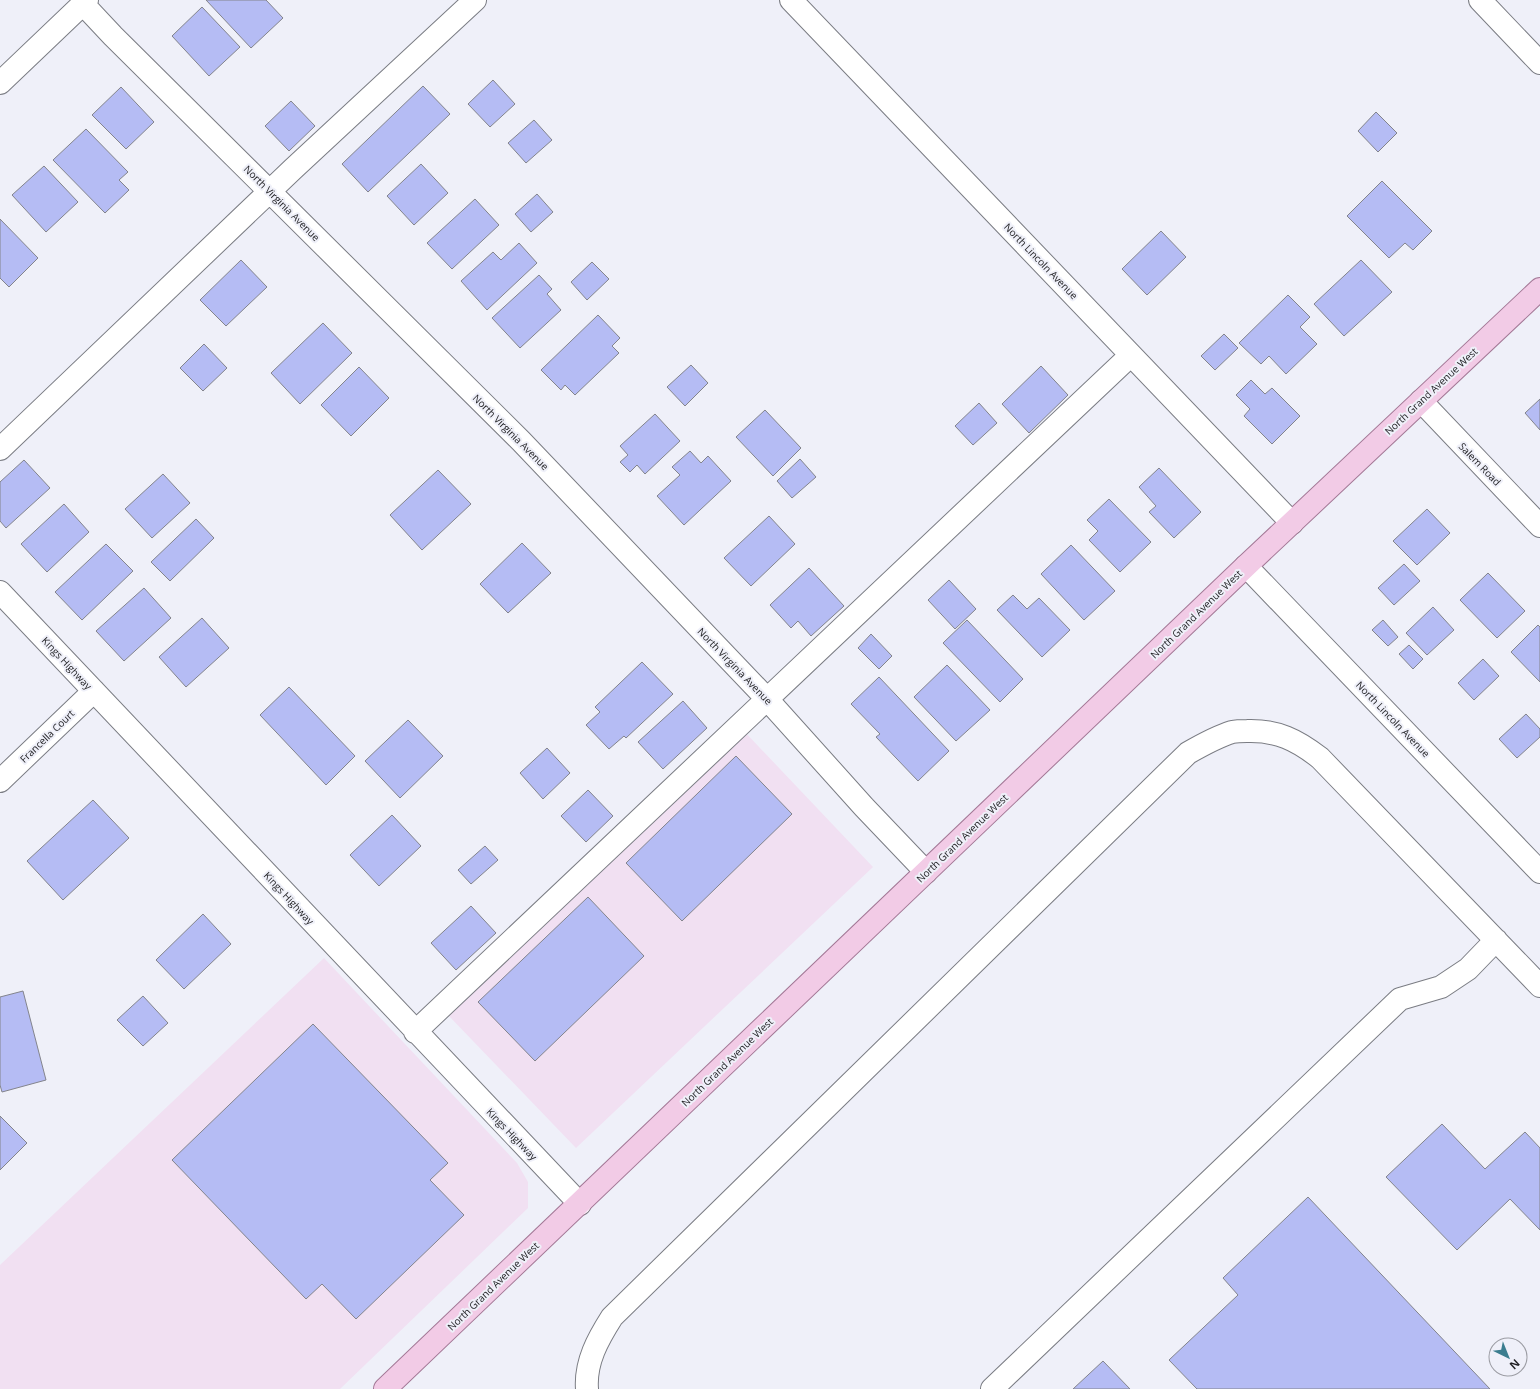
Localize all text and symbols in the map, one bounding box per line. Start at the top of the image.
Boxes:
street label: North Virginia Avenue [241,162,323,244]
street label: North Lincoln Avenue [1001,220,1081,302]
street label: North Grand Avenue West [1382,344,1481,438]
street label: North Virginia Avenue [470,391,552,473]
street label: Salem Road [1456,439,1504,489]
street label: North Grand Avenue West [1147,566,1245,662]
street label: North Virginia Avenue [695,624,776,708]
street label: Kings Highway [39,634,96,693]
street label: North Lincoln Avenue [1353,678,1433,760]
street label: Francella Court [17,706,78,766]
street label: North Grand Avenue West [913,790,1011,886]
street label: Kings Highway [261,869,318,928]
street label: North Grand Avenue West [678,1014,776,1110]
street label: Kings Highway [484,1105,541,1164]
street label: North Grand Avenue West [444,1238,542,1334]
north arrow [1488,1337,1528,1377]
text: N [1507,1356,1524,1373]

